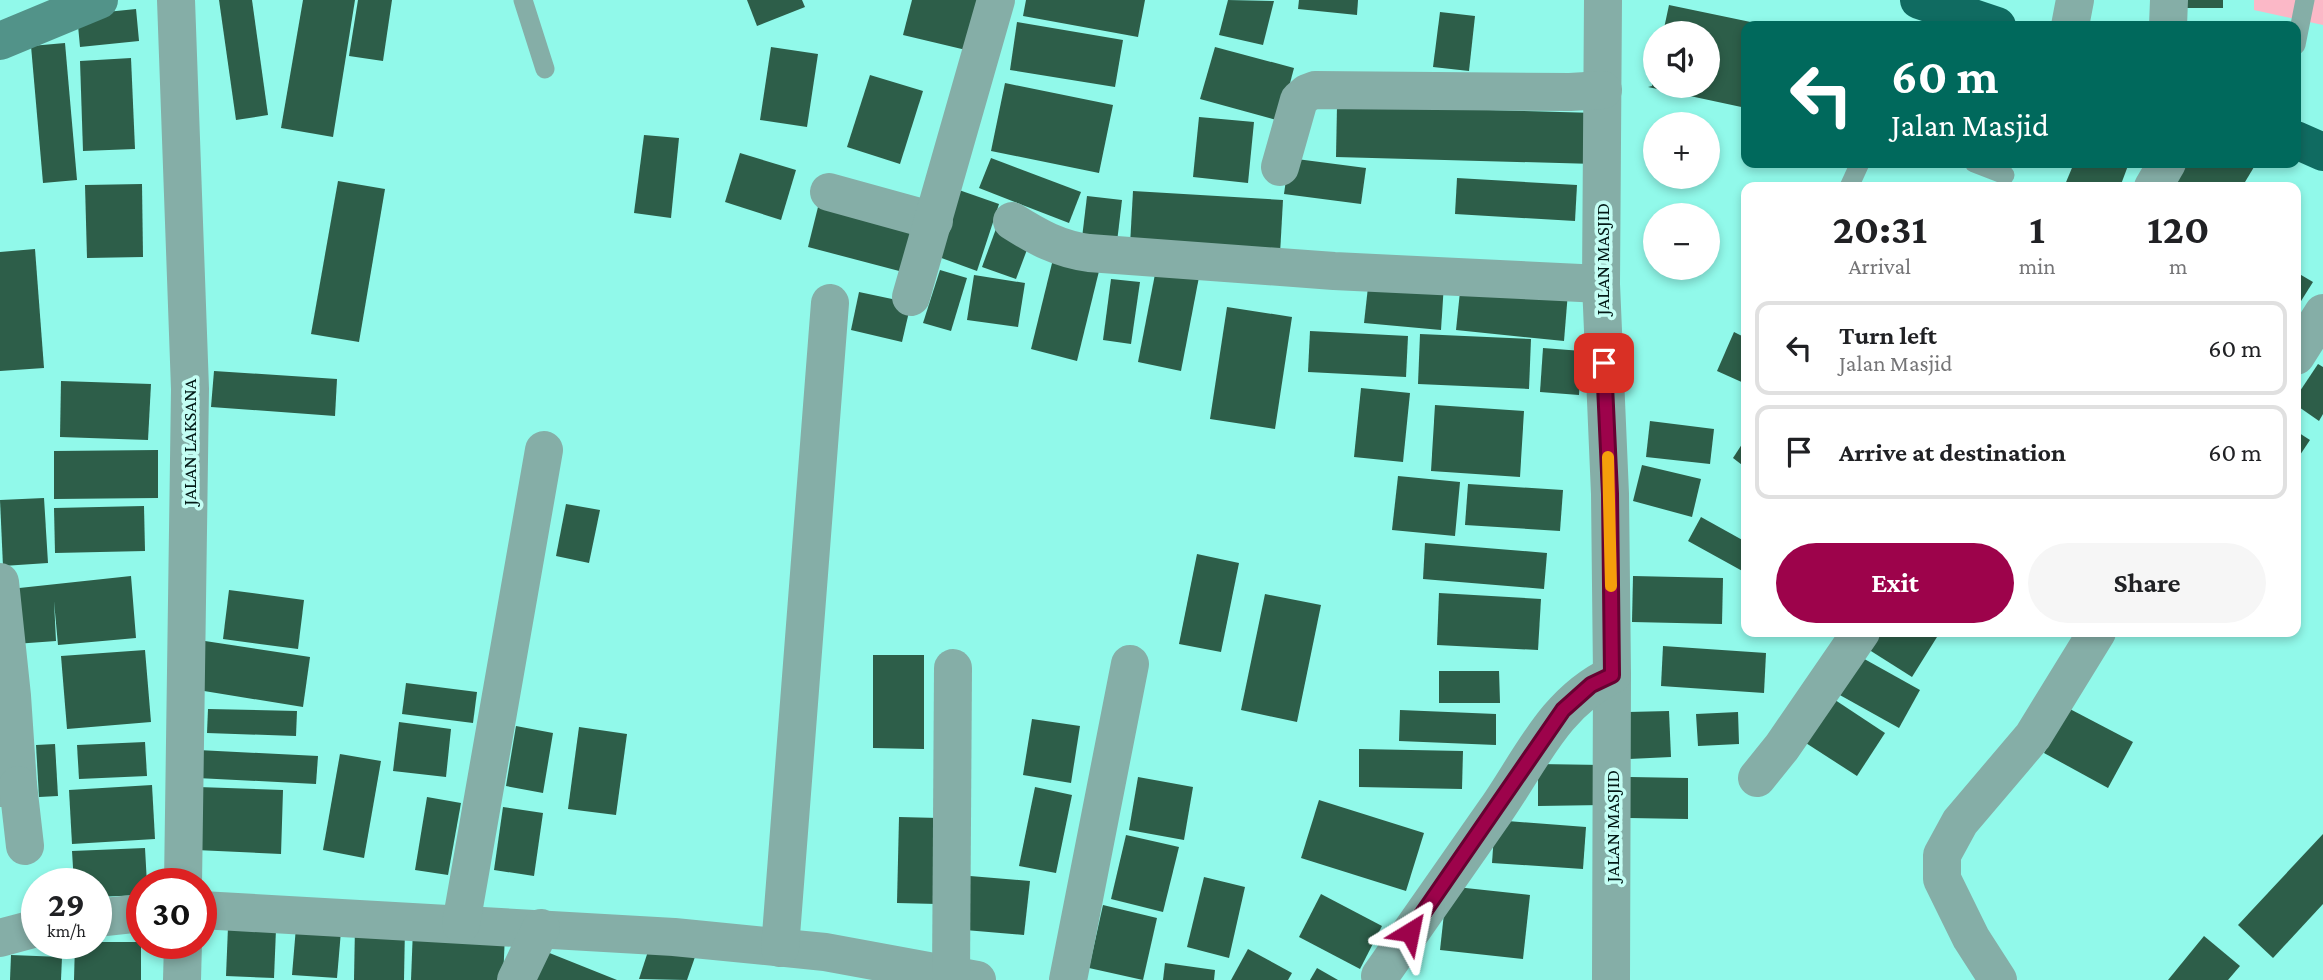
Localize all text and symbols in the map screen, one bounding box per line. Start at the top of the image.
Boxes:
map controls [1643,21,1720,280]
button: sound [1643,21,1720,98]
icon: left [1776,49,1867,140]
text: 60 m [1891,49,1998,104]
text: Jalan Masjid [1891,107,2049,143]
button: + [1643,112,1720,189]
street label: JALAN MASJID [1592,203,1613,317]
button: − [1643,203,1720,280]
text: 20:31 [1832,205,1927,252]
text: 1 [2029,205,2045,252]
text: 120 [2147,205,2210,252]
text: Arrival [1849,253,1911,279]
text: min [2019,253,2056,279]
text: m [2169,253,2187,279]
text: Turn left [1839,321,1937,350]
icon: left [1780,329,1818,367]
pin [1574,333,1634,393]
text: 60 m [2208,334,2262,363]
icon: arrive [1585,344,1623,382]
text: Jalan Masjid [1839,350,1952,376]
street label: JALAN LAKSANA [179,378,200,507]
icon: arrive [1780,433,1818,471]
text: Arrive at destination [1839,438,2066,467]
text: 60 m [2208,438,2262,467]
button: Exit [1776,543,2014,623]
button: Share [2028,543,2266,623]
street label: JALAN MASJID [1602,770,1623,884]
speed limit sign: 30 [126,868,217,959]
text: 29 [48,885,85,924]
position arrow [1373,895,1447,969]
text: km/h [47,921,86,941]

